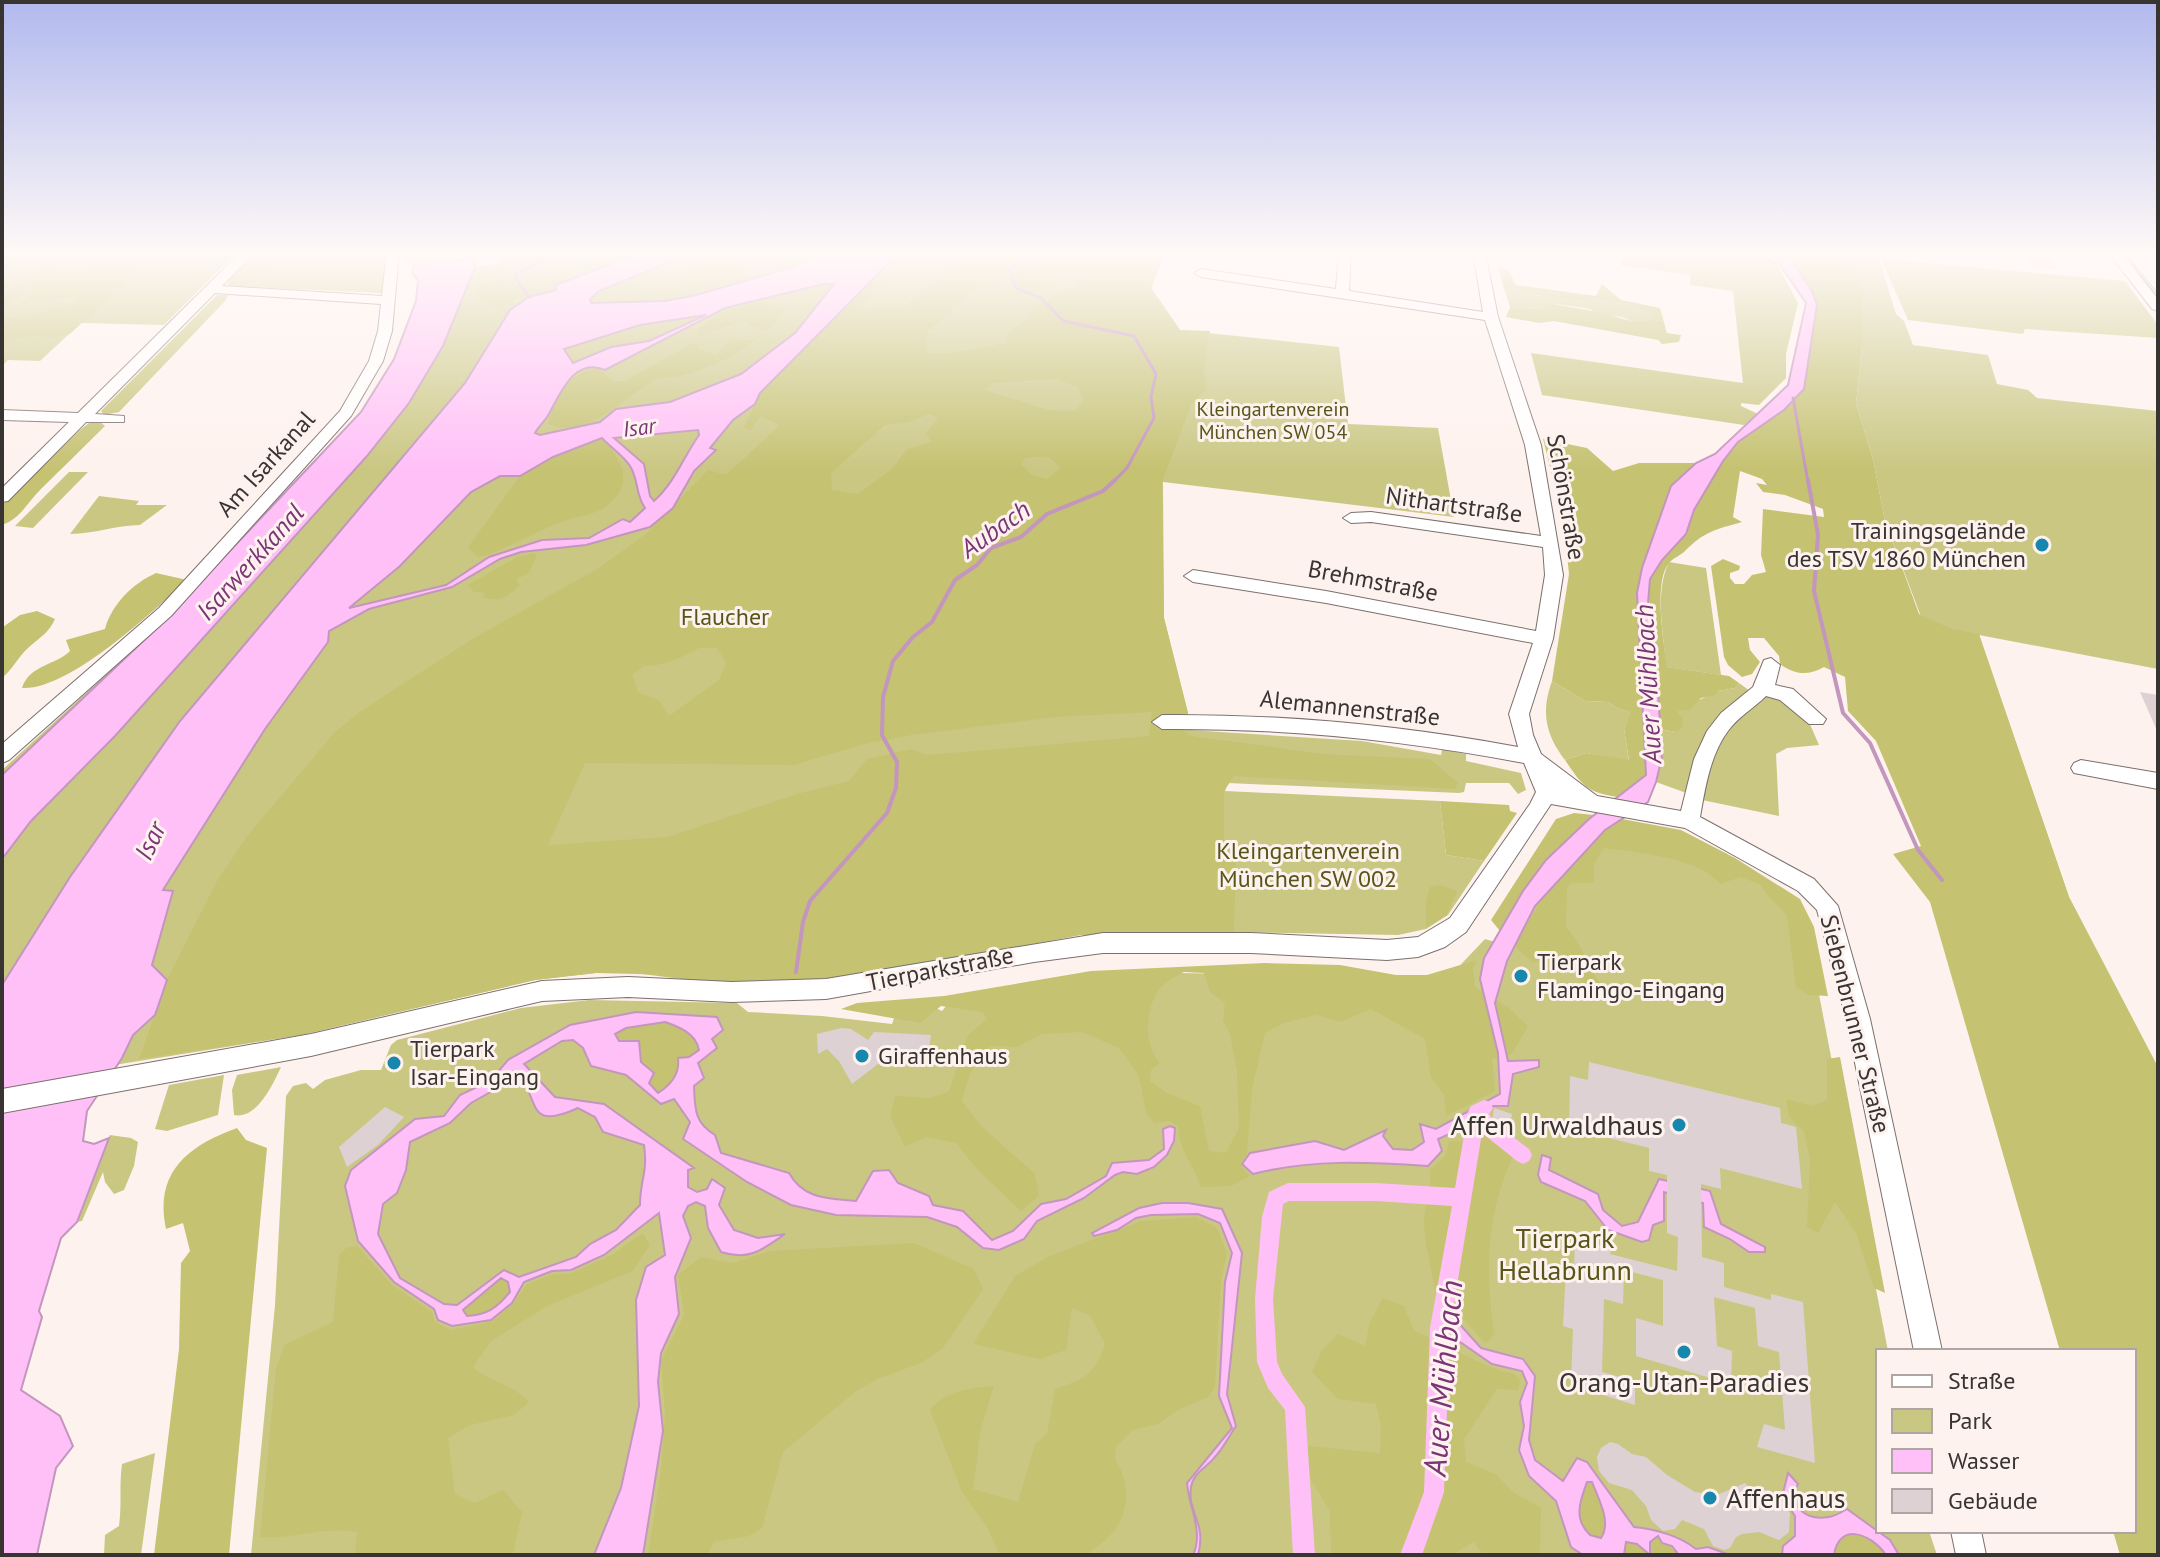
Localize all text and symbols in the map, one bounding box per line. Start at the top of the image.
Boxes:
park label: Kleingartenverein München SW 054 [1196,396,1350,445]
street label: Am Isarkanal [210,404,321,523]
water label: Isar [621,411,659,443]
street label: Schönstraße [1540,431,1593,562]
street label: Nithartstraße [1384,480,1524,529]
water label: Aubach [952,493,1036,565]
water label: Isarwerkkanal [189,497,311,627]
place label: Trainingsgelände des TSV 1860 München [1787,515,2026,574]
marker: Trainingsgelände des TSV 1860 München [2033,536,2051,554]
street label: Brehmstraße [1305,553,1441,608]
park label: Flaucher [681,601,769,632]
water label: Auer Mühlbach [1627,603,1668,766]
street label: Alemannenstraße [1258,683,1442,732]
water label: Isar [126,815,173,865]
park label: Kleingartenverein München SW 002 [1216,835,1400,894]
street label: Siebenbrunner Straße [1813,911,1898,1136]
street label: Tierparkstraße [864,939,1016,998]
place label: Tierpark Flamingo-Eingang [1537,946,1725,1005]
marker: Tierpark Flamingo-Eingang [1512,967,1530,985]
place label: Tierpark Isar-Eingang [410,1033,539,1092]
place label: Giraffenhaus [878,1040,1008,1071]
marker: Giraffenhaus [853,1047,871,1065]
marker: Tierpark Isar-Eingang [385,1054,403,1072]
place label: Affen Urwaldhaus [1450,1106,1663,1143]
marker: Affen Urwaldhaus [1670,1116,1688,1134]
park label: Tierpark Hellabrunn [1498,1219,1632,1288]
water label: Auer Mühlbach [1412,1278,1471,1480]
marker: Orang-Utan-Paradies [1675,1343,1693,1361]
legend [1876,1349,2136,1533]
place label: Orang-Utan-Paradies [1559,1363,1809,1400]
text: Straße [1948,1365,2015,1396]
text: Park [1948,1405,1993,1436]
text: Wasser [1948,1445,2019,1476]
place label: Affenhaus [1726,1479,1846,1516]
text: Gebäude [1948,1485,2038,1516]
marker: Affenhaus [1701,1489,1719,1507]

